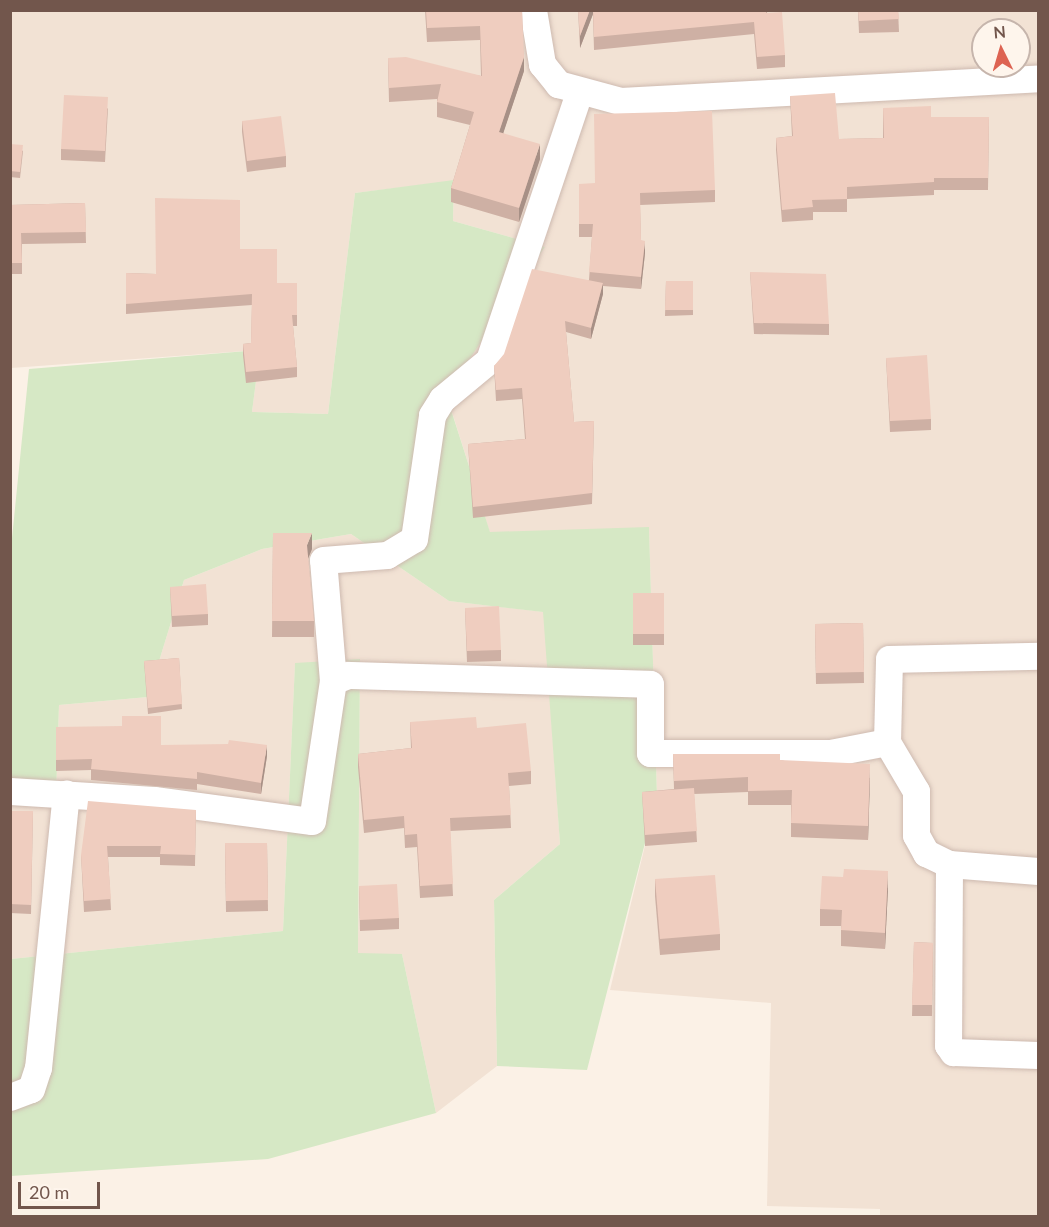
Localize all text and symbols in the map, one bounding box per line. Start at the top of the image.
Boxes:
north arrow [971,18,1031,78]
text: N [993,22,1007,42]
scale bar [21,1170,104,1208]
text: 20 m [29,1181,69,1203]

